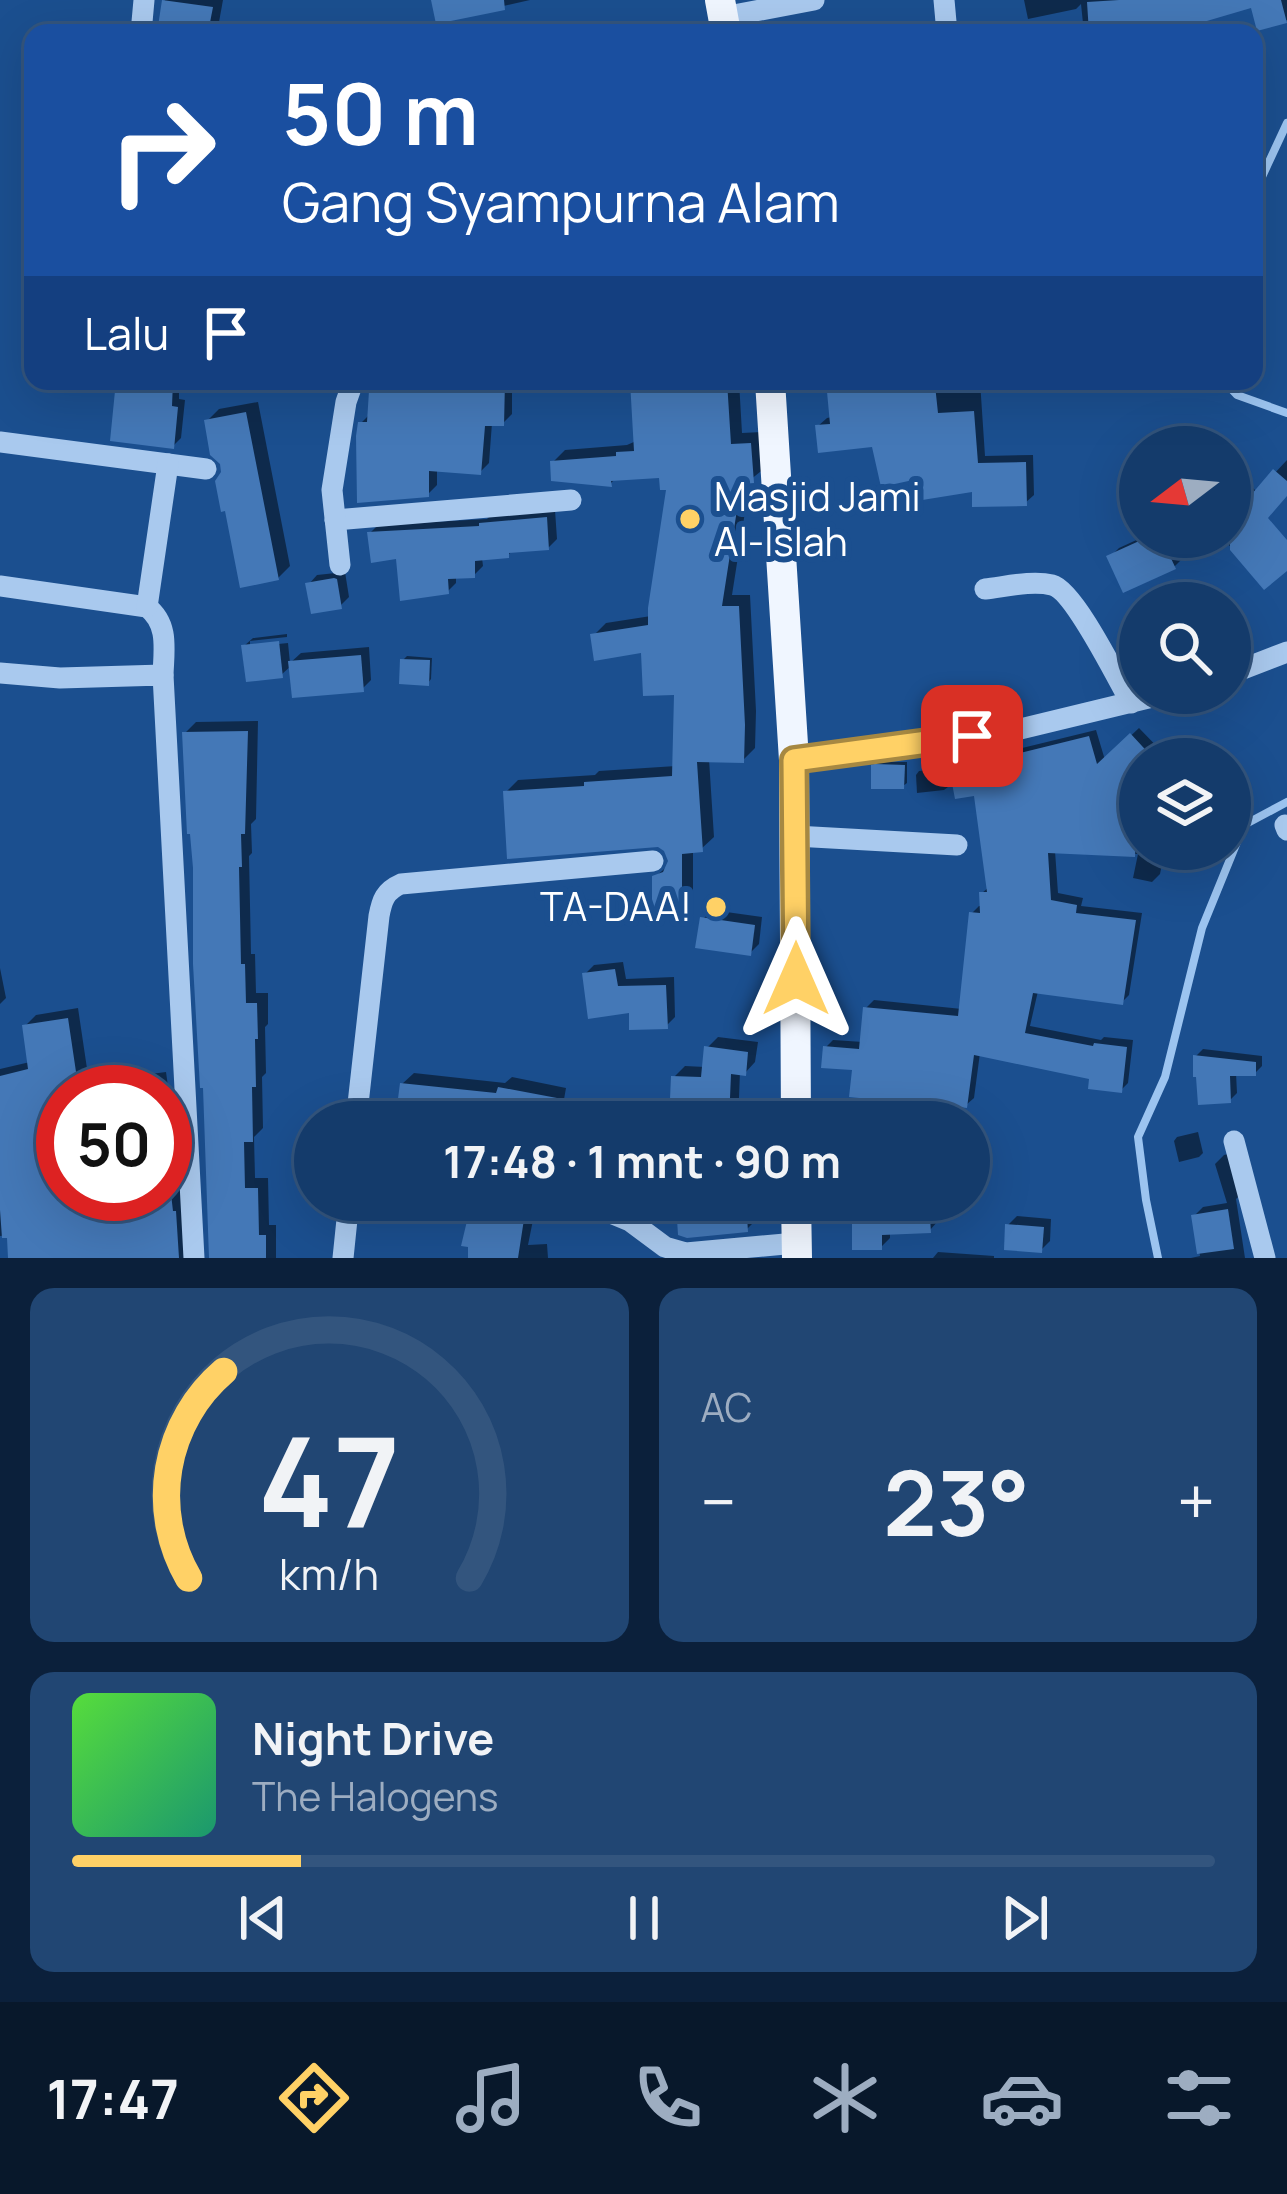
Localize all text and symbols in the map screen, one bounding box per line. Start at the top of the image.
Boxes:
text: 50 m [282,55,479,170]
icon: right [84,72,240,228]
text: Gang Syampurna Alam [282,164,840,238]
icon: arrive [193,300,259,366]
text: Lalu [84,302,169,364]
north arrow [1119,426,1251,558]
map controls [1119,426,1251,870]
place label: Masjid Jami Al-Islah [714,469,921,568]
marker: Masjid Jami Al-Islah [677,506,703,532]
button: search [1119,582,1251,714]
pin [921,685,1023,787]
icon: arrive [939,703,1005,769]
button: layers [1119,738,1251,870]
place label: TA-DAA! [540,879,692,933]
marker: TA-DAA! [703,894,729,920]
position arrow [733,916,859,1042]
speed limit sign: 50 [36,1065,192,1221]
text: 17:48 · 1 mnt · 90 m [443,1130,841,1192]
text: AC [701,1380,752,1434]
text: 47 [258,1394,401,1564]
text: 23° [883,1440,1030,1563]
text: − [701,1456,736,1546]
text: + [1177,1456,1215,1546]
text: km/h [279,1544,379,1603]
text: Night Drive [252,1707,494,1769]
text: The Halogens [252,1769,499,1823]
icon: previous [230,1885,296,1951]
icon: pause [611,1885,677,1951]
icon: next [992,1885,1058,1951]
icon: directions [272,2056,356,2140]
icon: music [449,2056,533,2140]
icon: phone [626,2056,710,2140]
icon: climate [803,2056,887,2140]
icon: car [980,2056,1064,2140]
icon: filters [1157,2056,1241,2140]
text: 17:47 [46,2061,179,2135]

